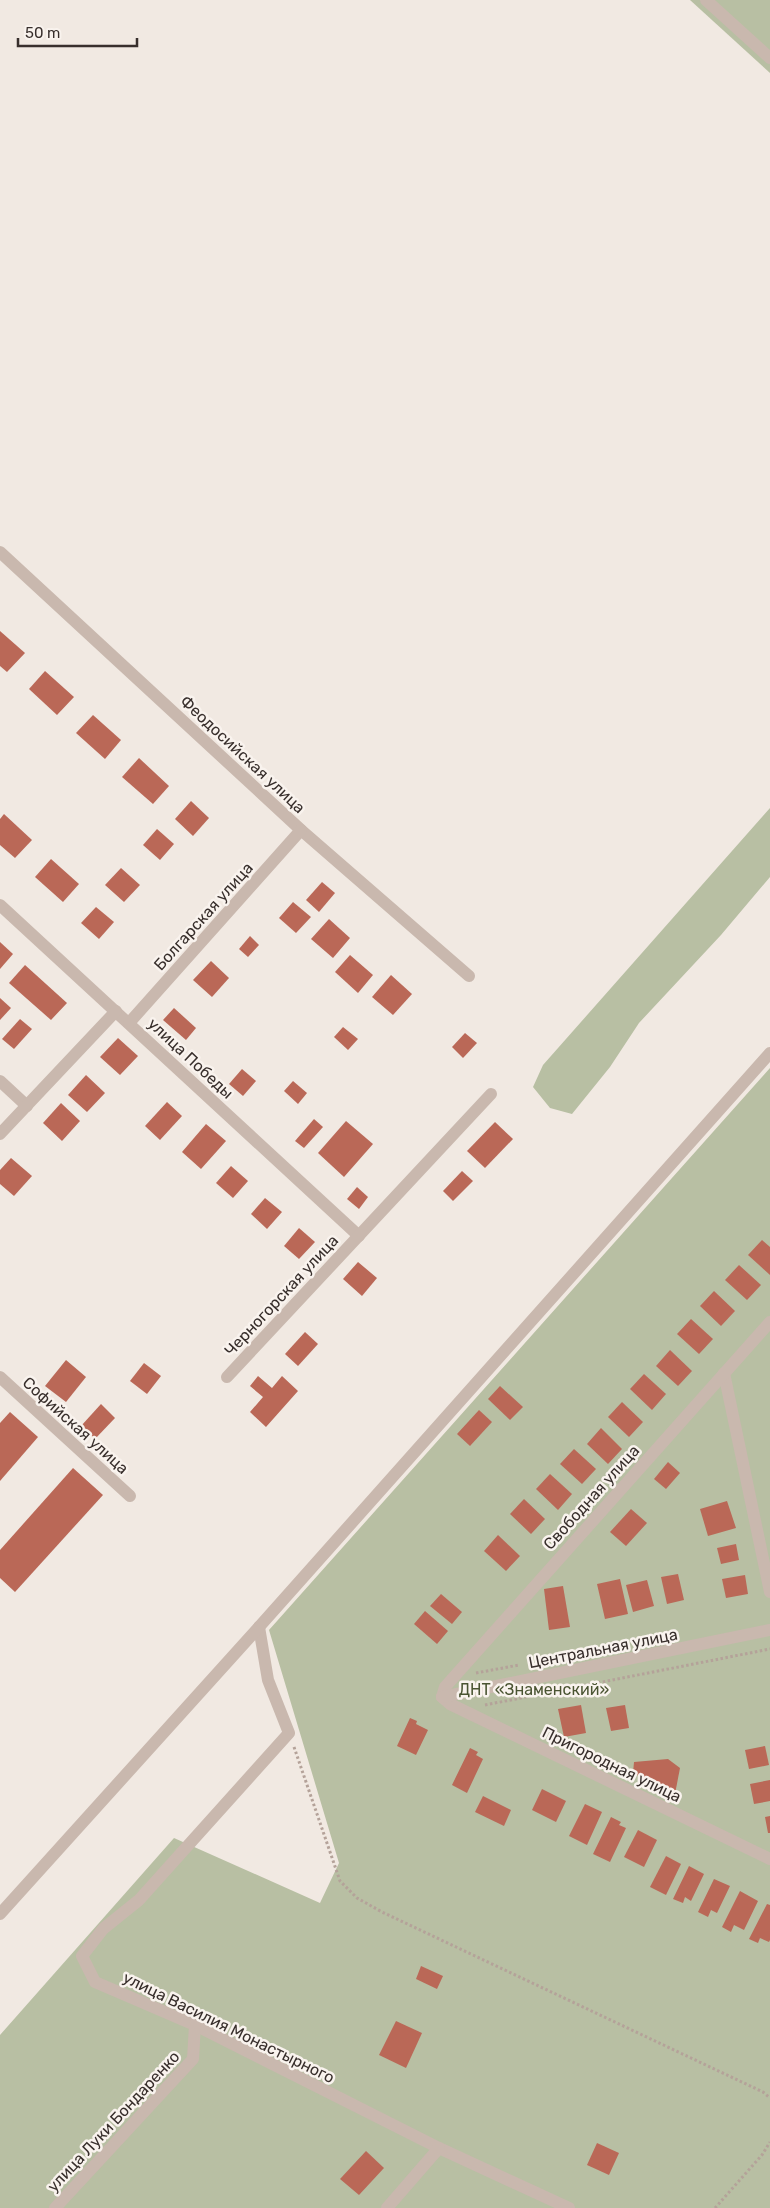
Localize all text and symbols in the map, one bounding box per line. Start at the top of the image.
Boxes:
scale bar [18,15,136,47]
text: 50 m [25,24,60,42]
street label: Феодосийская улица [176,692,309,817]
street label: Болгарская улица [150,858,257,974]
street label: улица Победы [144,1014,237,1103]
street label: Черногорская улица [220,1231,342,1360]
street label: Софийская улица [19,1373,132,1478]
street label: Свободная улица [539,1441,643,1554]
street label: Центральная улица [527,1625,679,1672]
park label: ДНТ «Знаменский» [459,1680,609,1699]
street label: Пригородная улица [539,1723,684,1806]
street label: улица Василия Монастырного [120,1968,338,2087]
street label: улица Луки Бондаренко [43,2047,184,2196]

